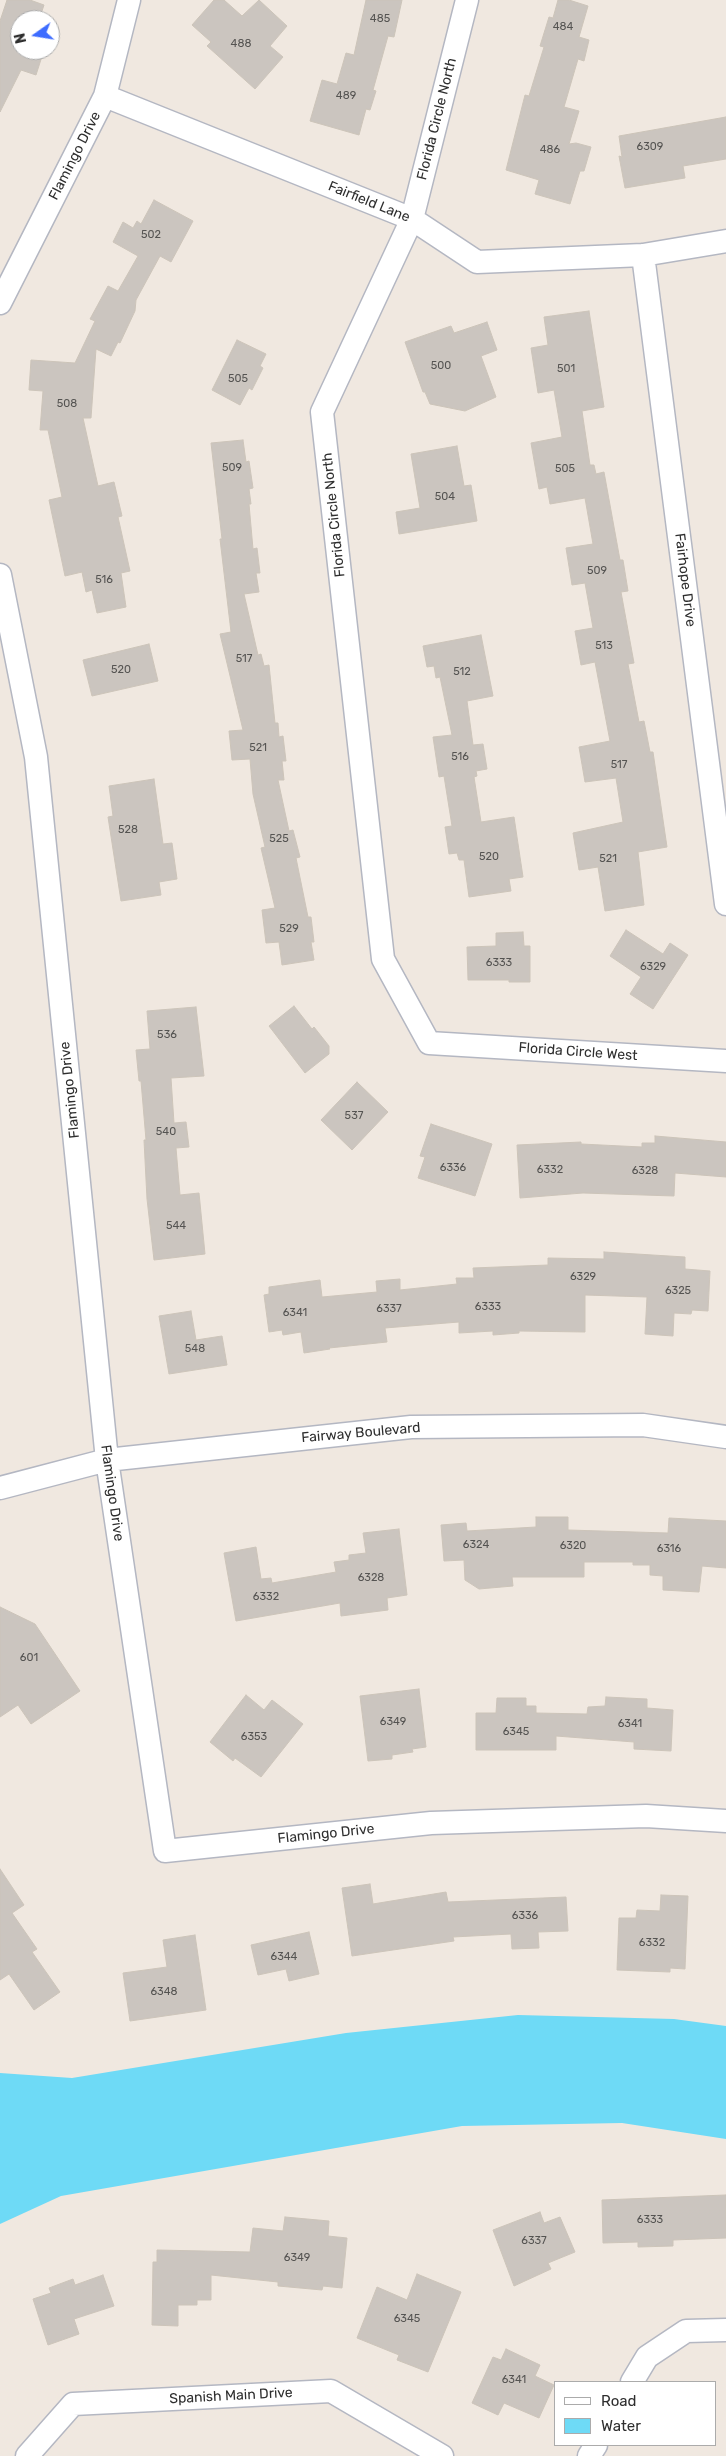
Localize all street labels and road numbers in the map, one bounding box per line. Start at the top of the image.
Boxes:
street label: Florida Circle North [414,56,460,182]
street label: Flamingo Drive [45,109,105,203]
street label: Fairfield Lane [326,178,412,226]
street label: Florida Circle North [319,452,349,578]
street label: Fairhope Drive [671,532,699,628]
street label: Florida Circle West [518,1039,638,1065]
street label: Flamingo Drive [57,1041,83,1139]
street label: Fairway Boulevard [301,1419,421,1447]
street label: Flamingo Drive [97,1444,127,1542]
street label: Flamingo Drive [277,1821,375,1847]
street label: Spanish Main Drive [169,2384,293,2408]

